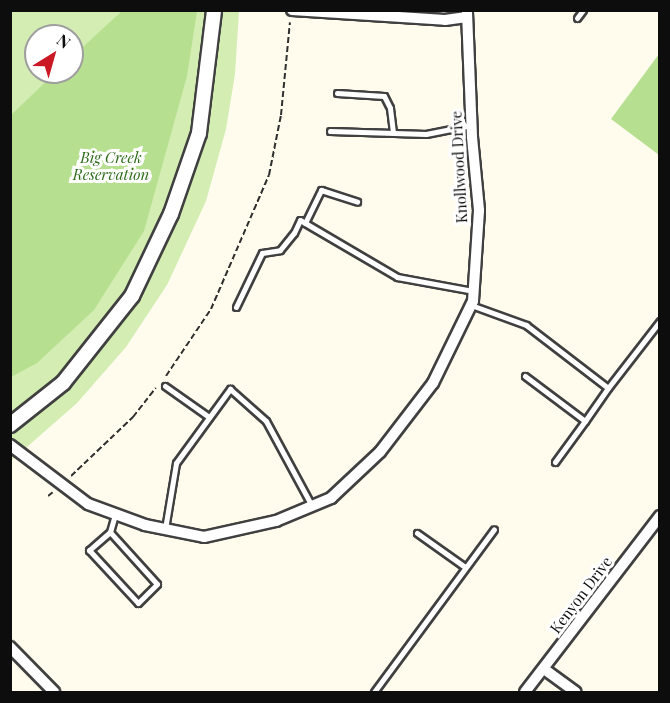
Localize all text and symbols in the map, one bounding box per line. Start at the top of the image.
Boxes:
north arrow [24,24,84,84]
text: N [53,29,75,53]
street label: Knollwood Drive [447,110,471,224]
park label: Big Creek Reservation [73,148,149,183]
street label: Kenyon Drive [546,553,616,637]

